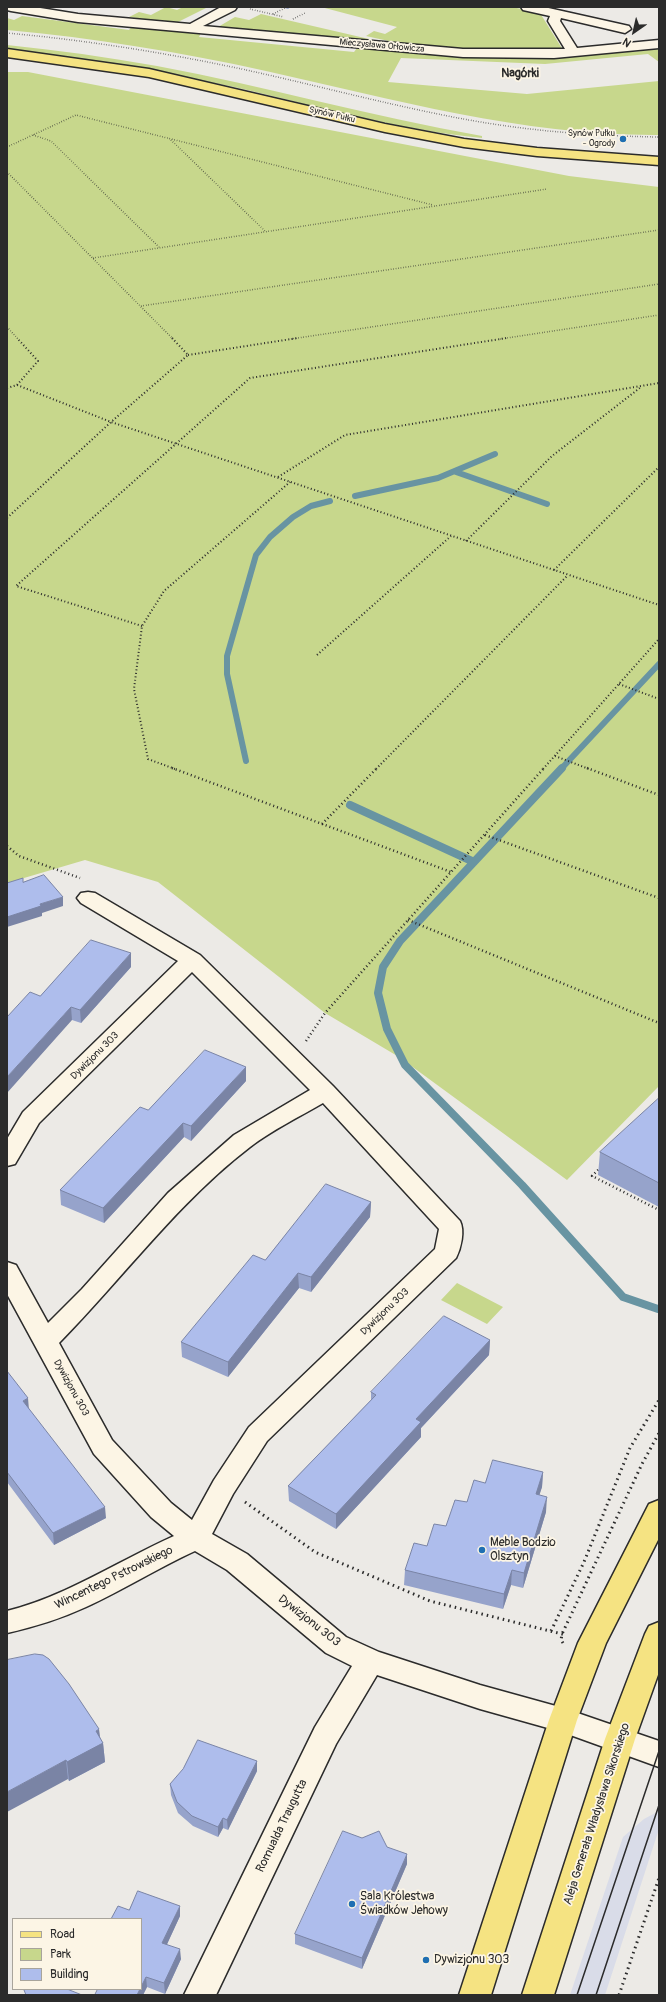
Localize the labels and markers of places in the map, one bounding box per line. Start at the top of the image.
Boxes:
place label: Synów Pułku - Ogrody [568,129,615,150]
marker: Synów Pułku - Ogrody [618,134,628,144]
place label: Meble Bodzio Olsztyn [490,1536,556,1564]
marker: Meble Bodzio Olsztyn [477,1545,487,1555]
place label: Sala Królestwa Świadków Jehowy [360,1890,448,1918]
marker: Sala Królestwa Świadków Jehowy [347,1899,357,1909]
place label: Dywizjonu 303 [434,1953,509,1967]
marker: Dywizjonu 303 [421,1955,431,1965]

